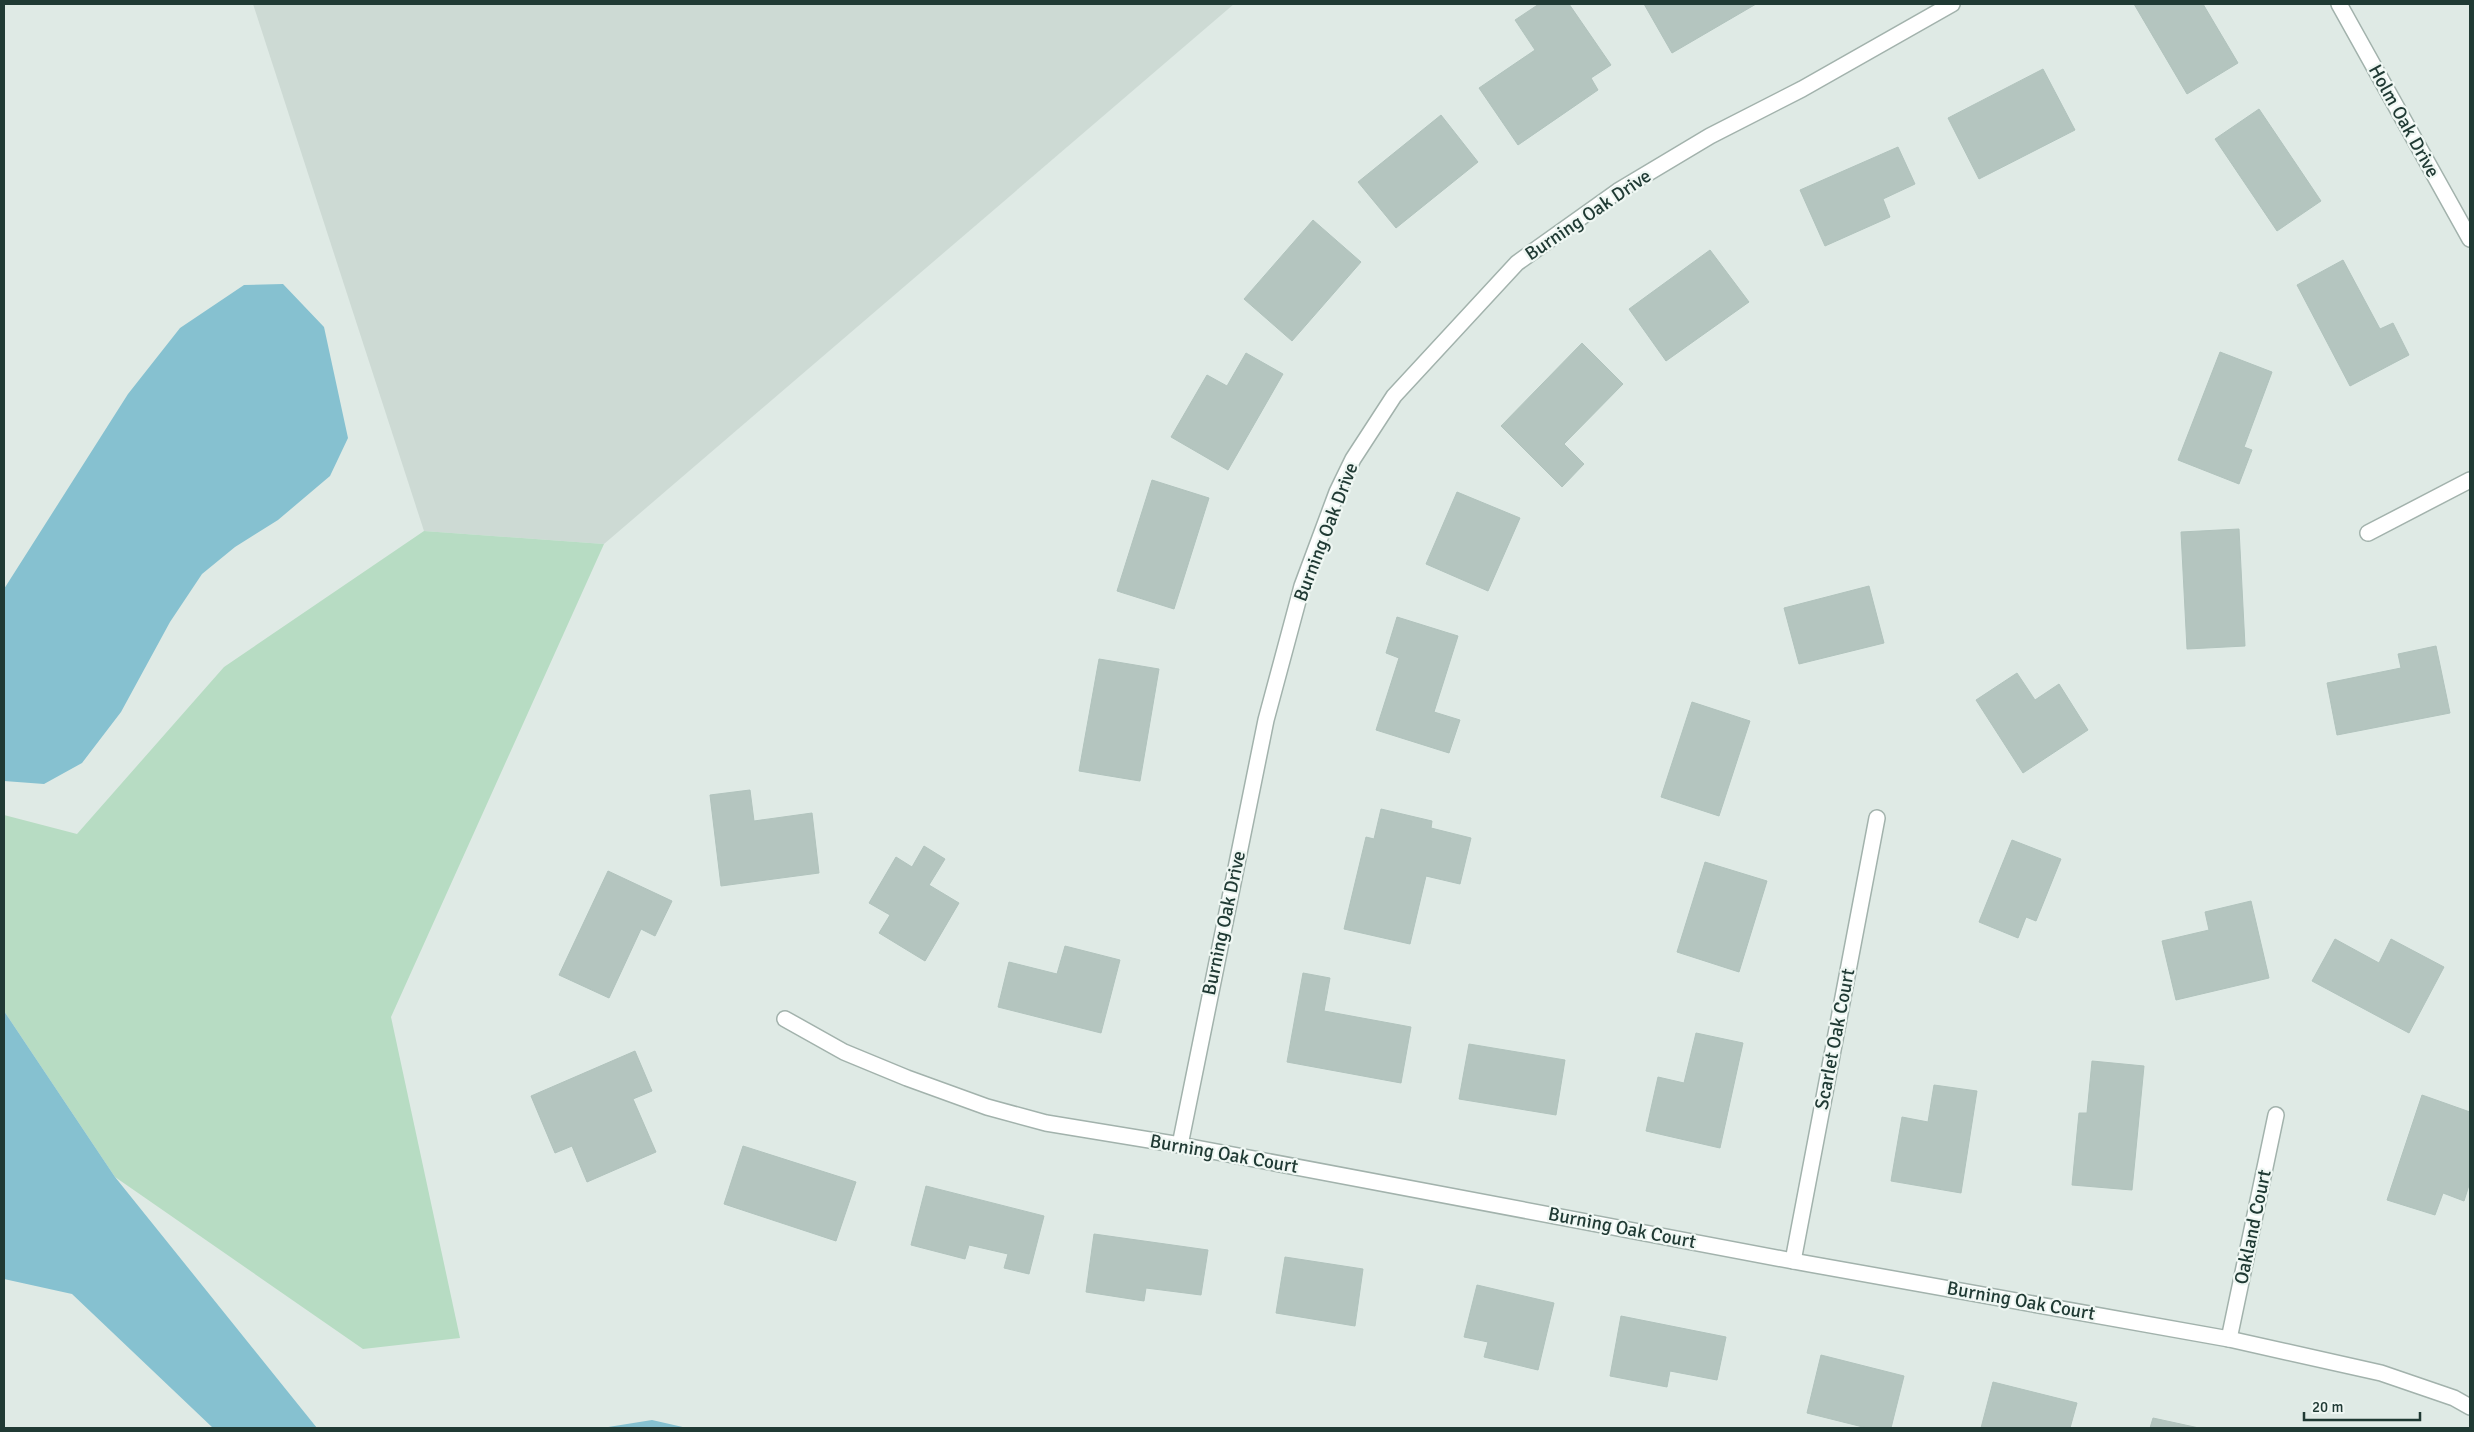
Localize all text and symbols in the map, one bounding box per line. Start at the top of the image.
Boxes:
street label: Holm Oak Drive [2363,60,2445,182]
street label: Burning Oak Drive [1520,164,1656,266]
street label: Burning Oak Drive [1288,459,1364,605]
street label: Burning Oak Drive [1197,849,1251,997]
street label: Scarlet Oak Court [1810,966,1860,1112]
street label: Burning Oak Court [1148,1129,1300,1179]
street label: Oakland Court [2229,1167,2277,1287]
street label: Burning Oak Court [1546,1202,1698,1254]
street label: Burning Oak Court [1945,1276,2097,1326]
scale bar [2304,1390,2420,1422]
text: 20 m [2312,1398,2343,1416]

